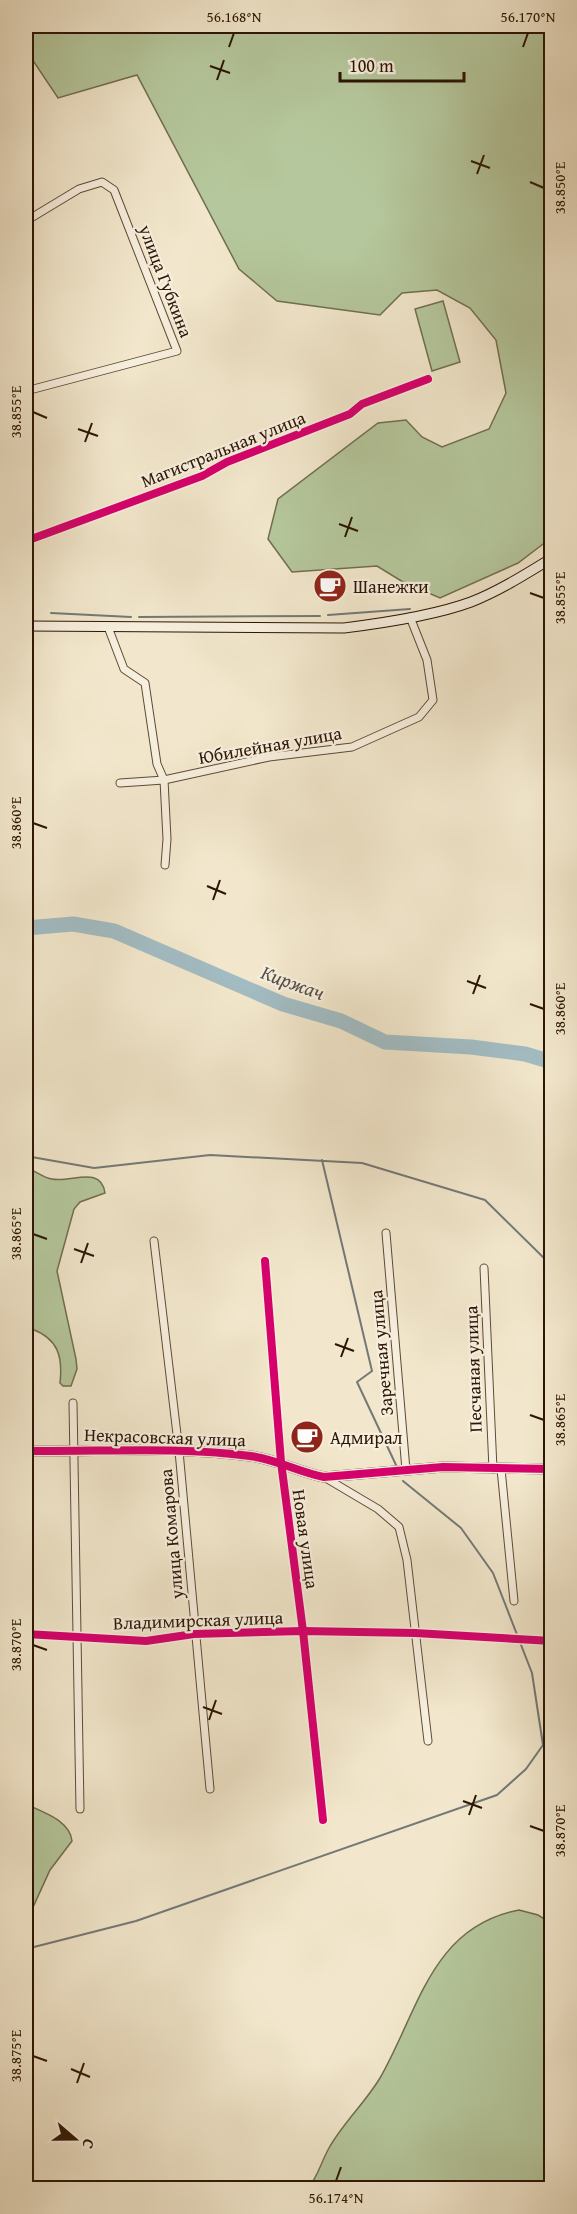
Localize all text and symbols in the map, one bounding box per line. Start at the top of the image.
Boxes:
text: 56.168°N [207,6,262,27]
text: 56.170°N [501,6,556,27]
scale bar [340,45,464,83]
text: 100 m [349,52,394,79]
text: 38.850°E [549,161,570,214]
street label: улица Губкина [132,220,200,342]
text: 38.855°E [5,385,26,438]
street label: Магистральная улица [137,404,310,494]
cafe icon: Шанежки [312,568,348,604]
text: 38.855°E [549,571,570,624]
place label: Шанежки [353,573,429,600]
street label: Юбилейная улица [196,719,344,771]
text: 38.860°E [5,796,26,849]
water label: Киржач [257,957,329,1007]
text: 38.860°E [549,982,570,1035]
text: 38.865°E [5,1207,26,1260]
street label: Заречная улица [362,1288,400,1417]
street label: Песчаная улица [457,1305,489,1433]
text: 38.865°E [549,1393,570,1446]
cafe icon: Адмирал [289,1419,325,1455]
street label: Некрасовская улица [84,1421,247,1453]
place label: Адмирал [330,1424,403,1451]
street label: улица Комарова [152,1467,190,1601]
street label: Новая улица [286,1488,326,1591]
street label: Владимирская улица [113,1604,284,1636]
text: 38.870°E [5,1618,26,1671]
text: 38.870°E [549,1804,570,1857]
text: 38.875°E [5,2029,26,2082]
north arrow [45,2109,105,2169]
text: С [76,2136,102,2152]
text: 56.174°N [309,2187,364,2208]

